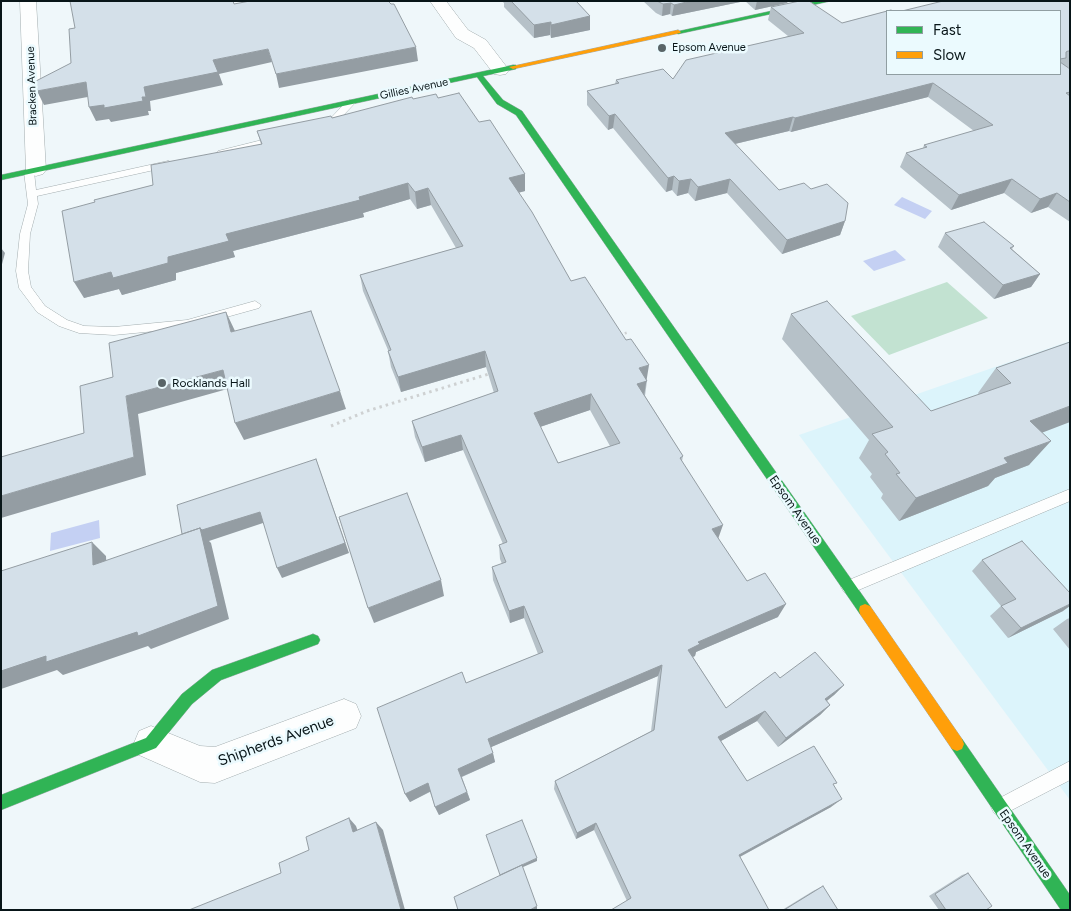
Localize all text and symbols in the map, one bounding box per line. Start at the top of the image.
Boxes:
legend [886,10,1061,75]
text: Fast [933,21,961,39]
place label: Epsom Avenue [672,41,746,55]
marker: Epsom Avenue [656,42,668,54]
street label: Bracken Avenue [24,46,40,126]
text: Slow [933,46,966,64]
street label: Gillies Avenue [379,75,449,103]
place label: Rocklands Hall [172,376,250,390]
marker: Rocklands Hall [156,377,168,389]
street label: Epsom Avenue [766,473,824,547]
street label: Shipherds Avenue [216,712,336,770]
street label: Epsom Avenue [996,807,1054,881]

